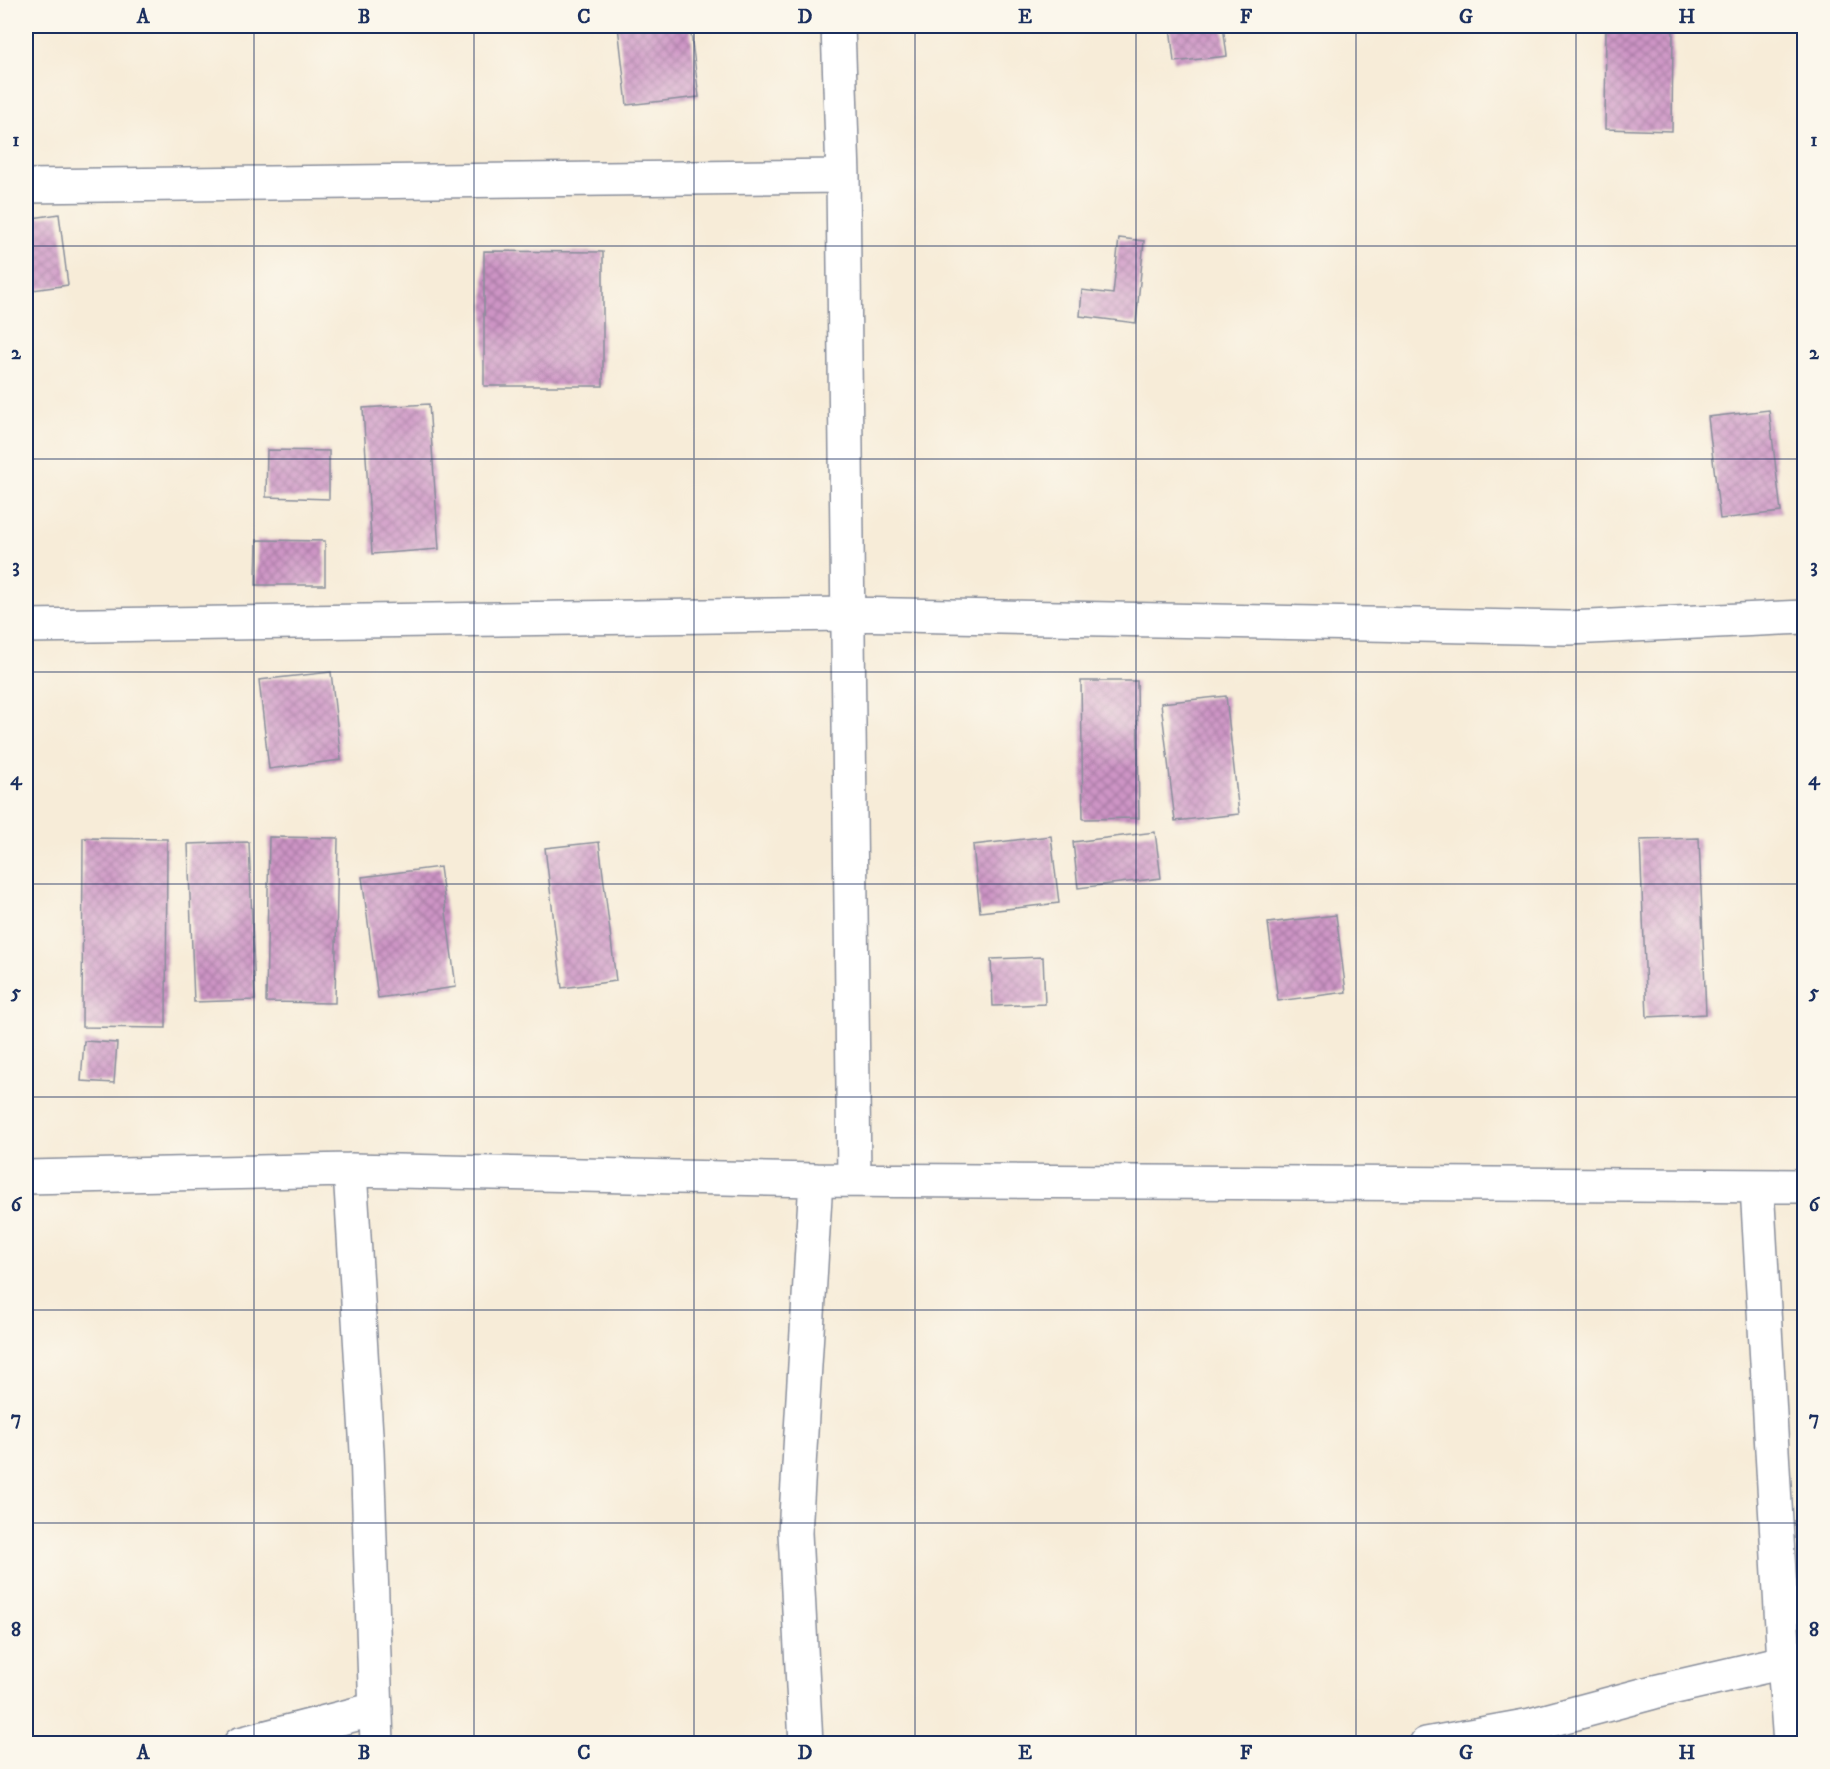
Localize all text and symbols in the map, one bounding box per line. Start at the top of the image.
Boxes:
text: A [136,5,151,30]
text: B [358,5,370,30]
text: C [577,5,591,30]
text: D [798,5,813,30]
text: E [1018,5,1032,30]
text: F [1240,5,1253,30]
text: G [1459,5,1473,30]
text: H [1679,5,1696,30]
text: 1 [12,128,20,153]
text: 1 [1810,128,1818,153]
text: 2 [11,341,22,366]
text: 2 [1809,341,1820,366]
text: 3 [12,554,20,579]
text: 3 [1810,554,1818,579]
text: 4 [10,767,23,792]
text: 4 [1808,767,1821,792]
text: 5 [10,980,21,1005]
text: 5 [1808,980,1819,1005]
text: 6 [11,1193,23,1218]
text: 6 [1809,1193,1821,1218]
text: 7 [11,1406,21,1431]
text: 7 [1809,1406,1819,1431]
text: 8 [11,1618,21,1643]
text: 8 [1809,1618,1819,1643]
text: A [136,1741,151,1766]
text: B [358,1741,370,1766]
text: C [577,1741,591,1766]
text: D [798,1741,813,1766]
text: E [1018,1741,1032,1766]
text: F [1240,1741,1253,1766]
text: G [1459,1741,1473,1766]
text: H [1679,1741,1696,1766]

